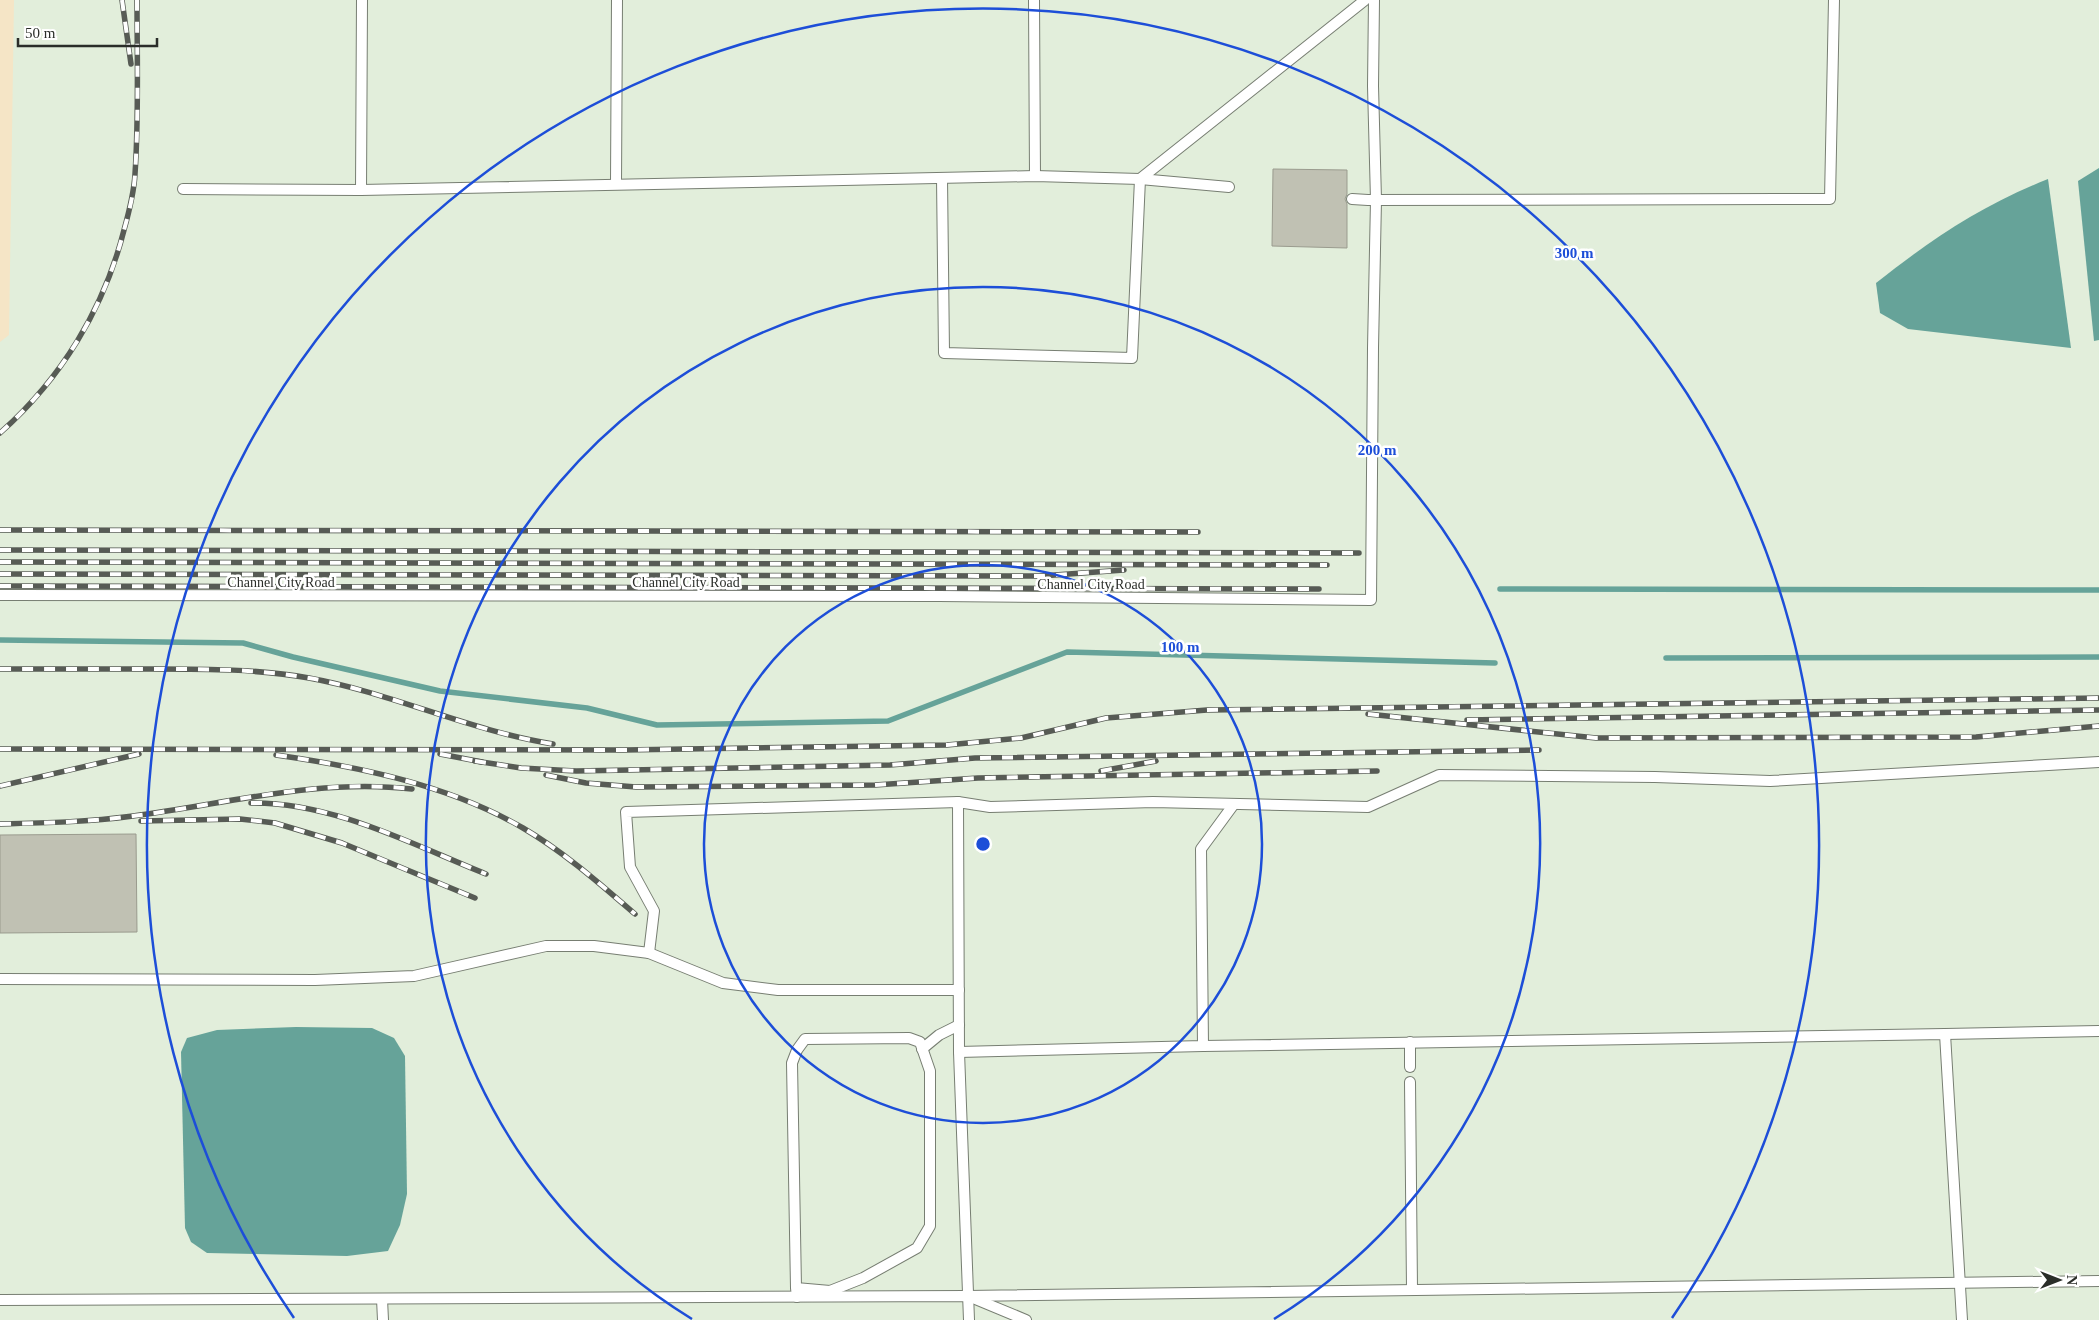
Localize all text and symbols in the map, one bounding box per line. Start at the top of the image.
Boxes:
scale bar [18,15,156,47]
text: 50 m [25,25,56,41]
text: 300 m [1555,245,1594,261]
text: 200 m [1358,442,1397,458]
street label: Channel City Road [227,575,335,590]
street label: Channel City Road [632,575,740,590]
street label: Channel City Road [1037,577,1145,592]
text: 100 m [1161,639,1200,655]
centre of rings [974,835,992,853]
north arrow [2034,1255,2084,1305]
text: N [2064,1275,2079,1285]

